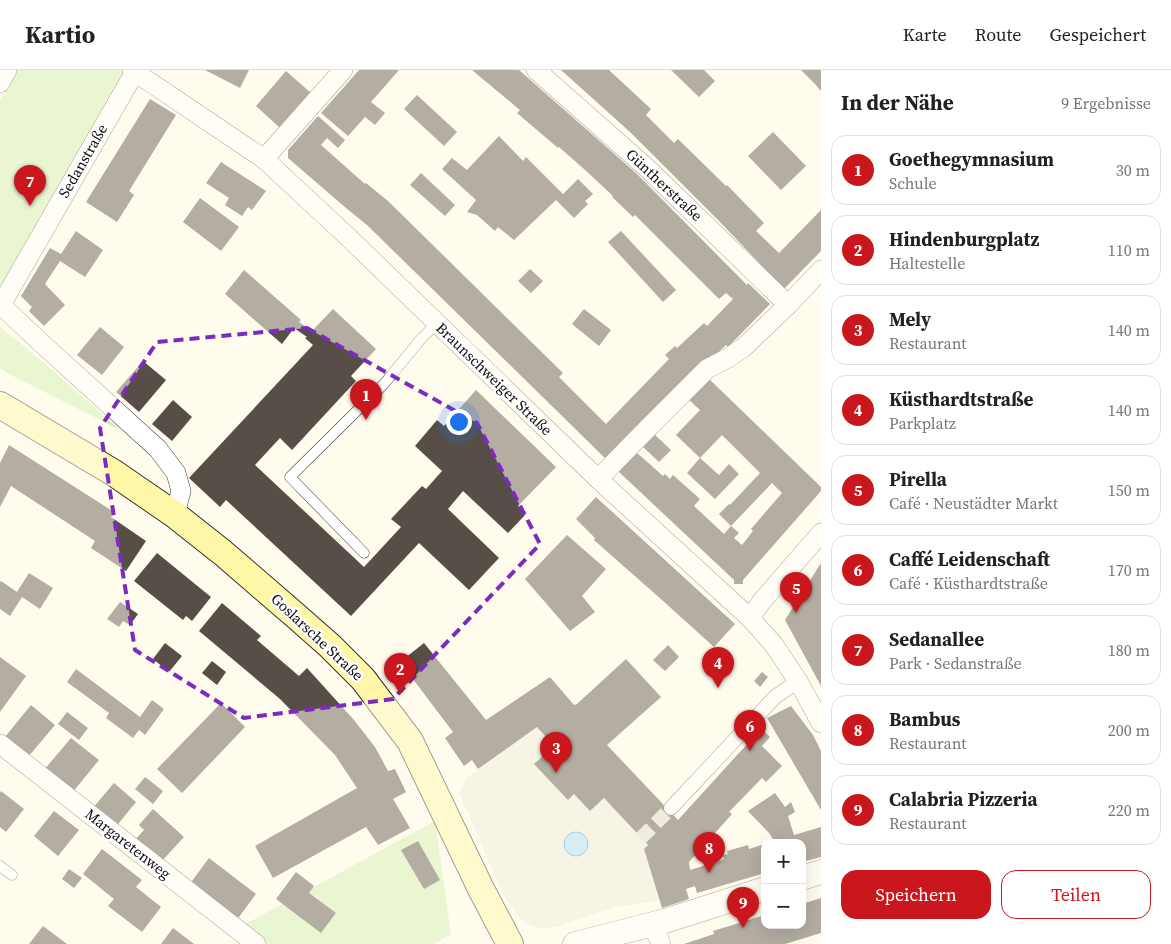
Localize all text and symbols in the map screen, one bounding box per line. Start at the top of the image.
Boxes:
text: Kartio [25,18,95,51]
text: Karte [903,22,947,47]
text: Route [975,22,1021,47]
text: Gespeichert [1049,22,1146,47]
text: In der Nähe [841,88,954,117]
text: 9 Ergebnisse [1061,92,1151,114]
street label: Sedanstraße [53,120,112,202]
street label: Güntherstraße [622,144,707,226]
text: Goethegymnasium [889,146,1054,172]
text: 1 [854,159,862,181]
text: 30 m [1116,159,1150,181]
pin: 7 [14,165,46,206]
text: Schule [889,172,937,194]
text: Hindenburgplatz [889,226,1039,252]
text: 2 [854,239,862,261]
text: 110 m [1108,239,1150,261]
text: Haltestelle [889,252,965,274]
text: Mely [889,306,931,332]
street label: Braunschweiger Straße [431,317,557,440]
text: 3 [854,319,862,341]
text: 140 m [1108,319,1150,341]
text: Restaurant [889,332,967,354]
pin: 1 [350,379,382,420]
text: Küsthardtstraße [889,386,1033,412]
text: 4 [854,399,862,421]
text: 140 m [1108,399,1150,421]
your location [446,409,472,435]
text: Parkplatz [889,412,956,434]
text: Pirella [889,466,947,492]
text: 5 [854,479,862,501]
text: 150 m [1108,479,1150,501]
text: Café · Neustädter Markt [889,492,1058,514]
text: Caffé Leidenschaft [889,546,1050,572]
text: 6 [854,559,862,581]
text: 170 m [1108,559,1150,581]
pin: 5 [780,572,812,613]
text: Café · Küsthardtstraße [889,572,1048,594]
street label: Goslarsche Straße [266,588,368,685]
text: Sedanallee [889,626,984,652]
text: 7 [854,639,862,661]
text: 180 m [1108,639,1150,661]
pin: 4 [702,647,734,688]
text: Park · Sedanstraße [889,652,1022,674]
pin: 2 [384,653,416,694]
text: Bambus [889,706,960,732]
pin: 6 [734,710,766,751]
text: 8 [854,719,862,741]
text: 200 m [1108,719,1150,741]
pin: 3 [540,732,572,773]
text: Restaurant [889,732,967,754]
text: Calabria Pizzeria [889,786,1038,812]
text: 9 [854,799,862,821]
text: 220 m [1108,799,1150,821]
street label: Margaretenweg [81,803,176,884]
text: Restaurant [889,812,967,834]
pin: 8 [693,832,725,873]
map controls [761,839,806,929]
button: + [761,839,806,884]
button: Speichern [841,870,991,919]
button: Teilen [1001,870,1151,919]
button: − [761,884,806,929]
pin: 9 [727,887,759,928]

